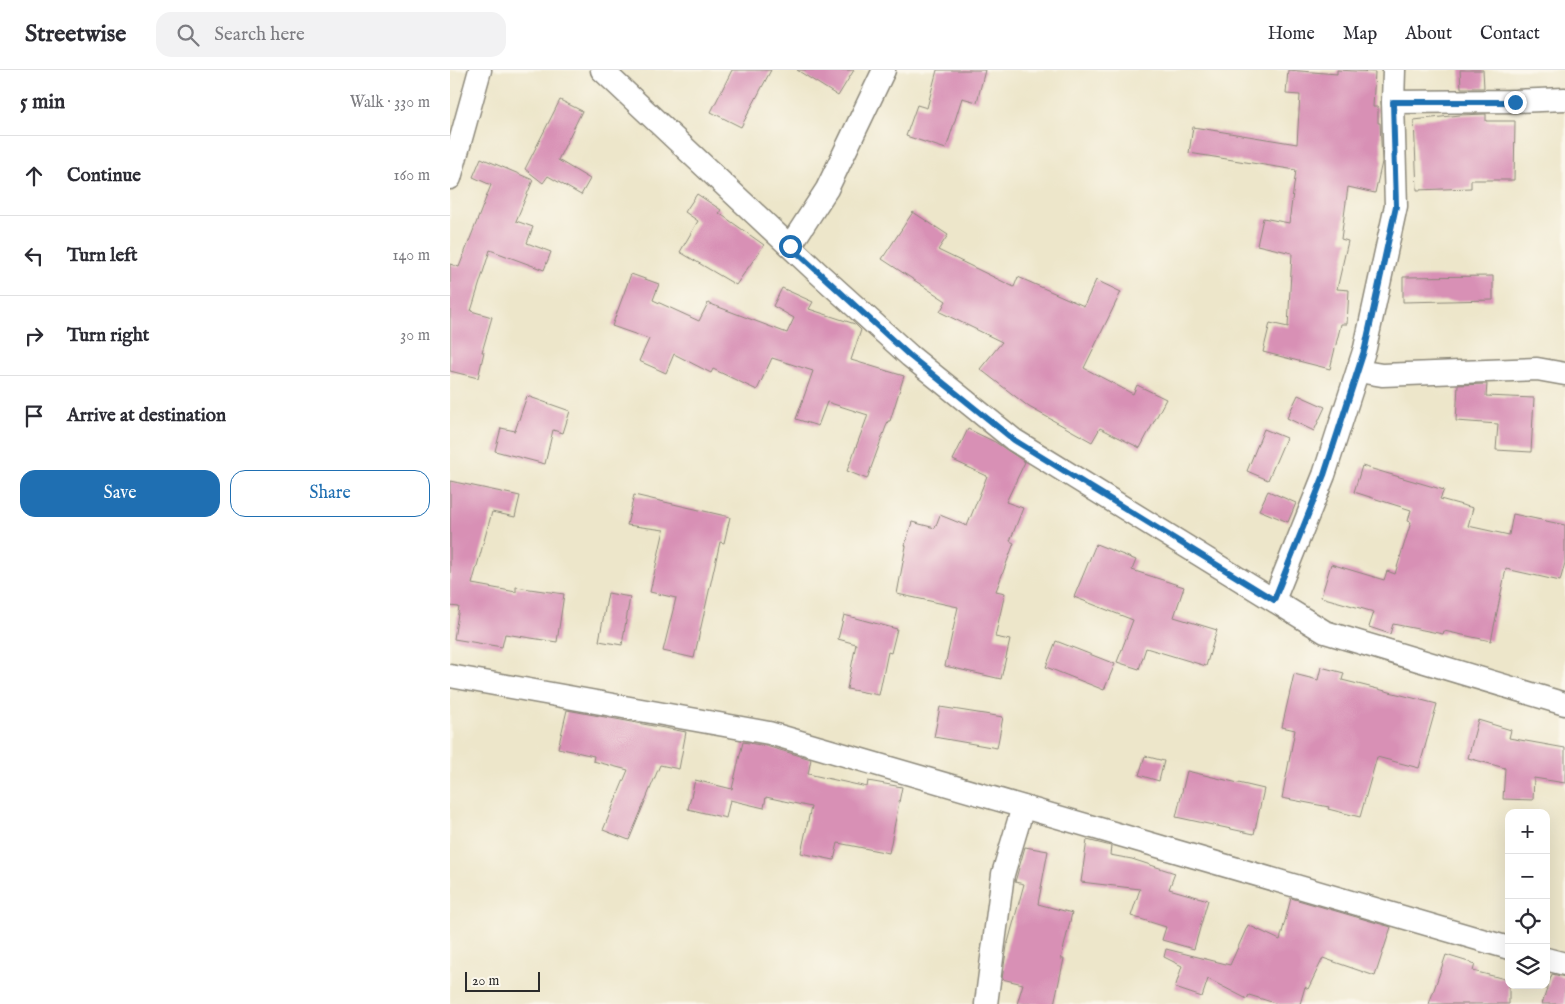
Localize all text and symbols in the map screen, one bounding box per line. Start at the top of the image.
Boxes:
search box [156,12,506,57]
text: Streetwise [25,19,126,50]
icon: search [174,21,202,49]
text: Search here [214,23,305,47]
text: Home [1268,23,1315,46]
text: Map [1343,23,1377,46]
text: About [1405,23,1452,46]
text: Contact [1480,23,1540,46]
text: 5 min [20,89,65,116]
route end [1504,91,1527,114]
text: Walk · 330 m [350,93,430,113]
icon: ahead [20,162,48,190]
text: Continue [67,164,141,188]
text: 160 m [394,166,430,186]
route start [779,235,802,258]
icon: left [20,242,48,270]
text: Turn left [67,244,138,268]
text: 140 m [392,246,430,266]
icon: right [20,322,48,350]
text: Turn right [67,324,149,348]
text: 30 m [400,326,430,346]
icon: arrive [20,402,48,430]
text: Arrive at destination [67,404,226,428]
button: Save [20,470,220,517]
button: Share [230,470,430,517]
map controls [1505,809,1550,989]
button: + [1505,809,1550,854]
button: − [1505,854,1550,899]
button: locate [1505,899,1550,944]
button: layers [1505,944,1550,989]
scale bar [465,969,540,992]
text: 20 m [472,972,499,990]

